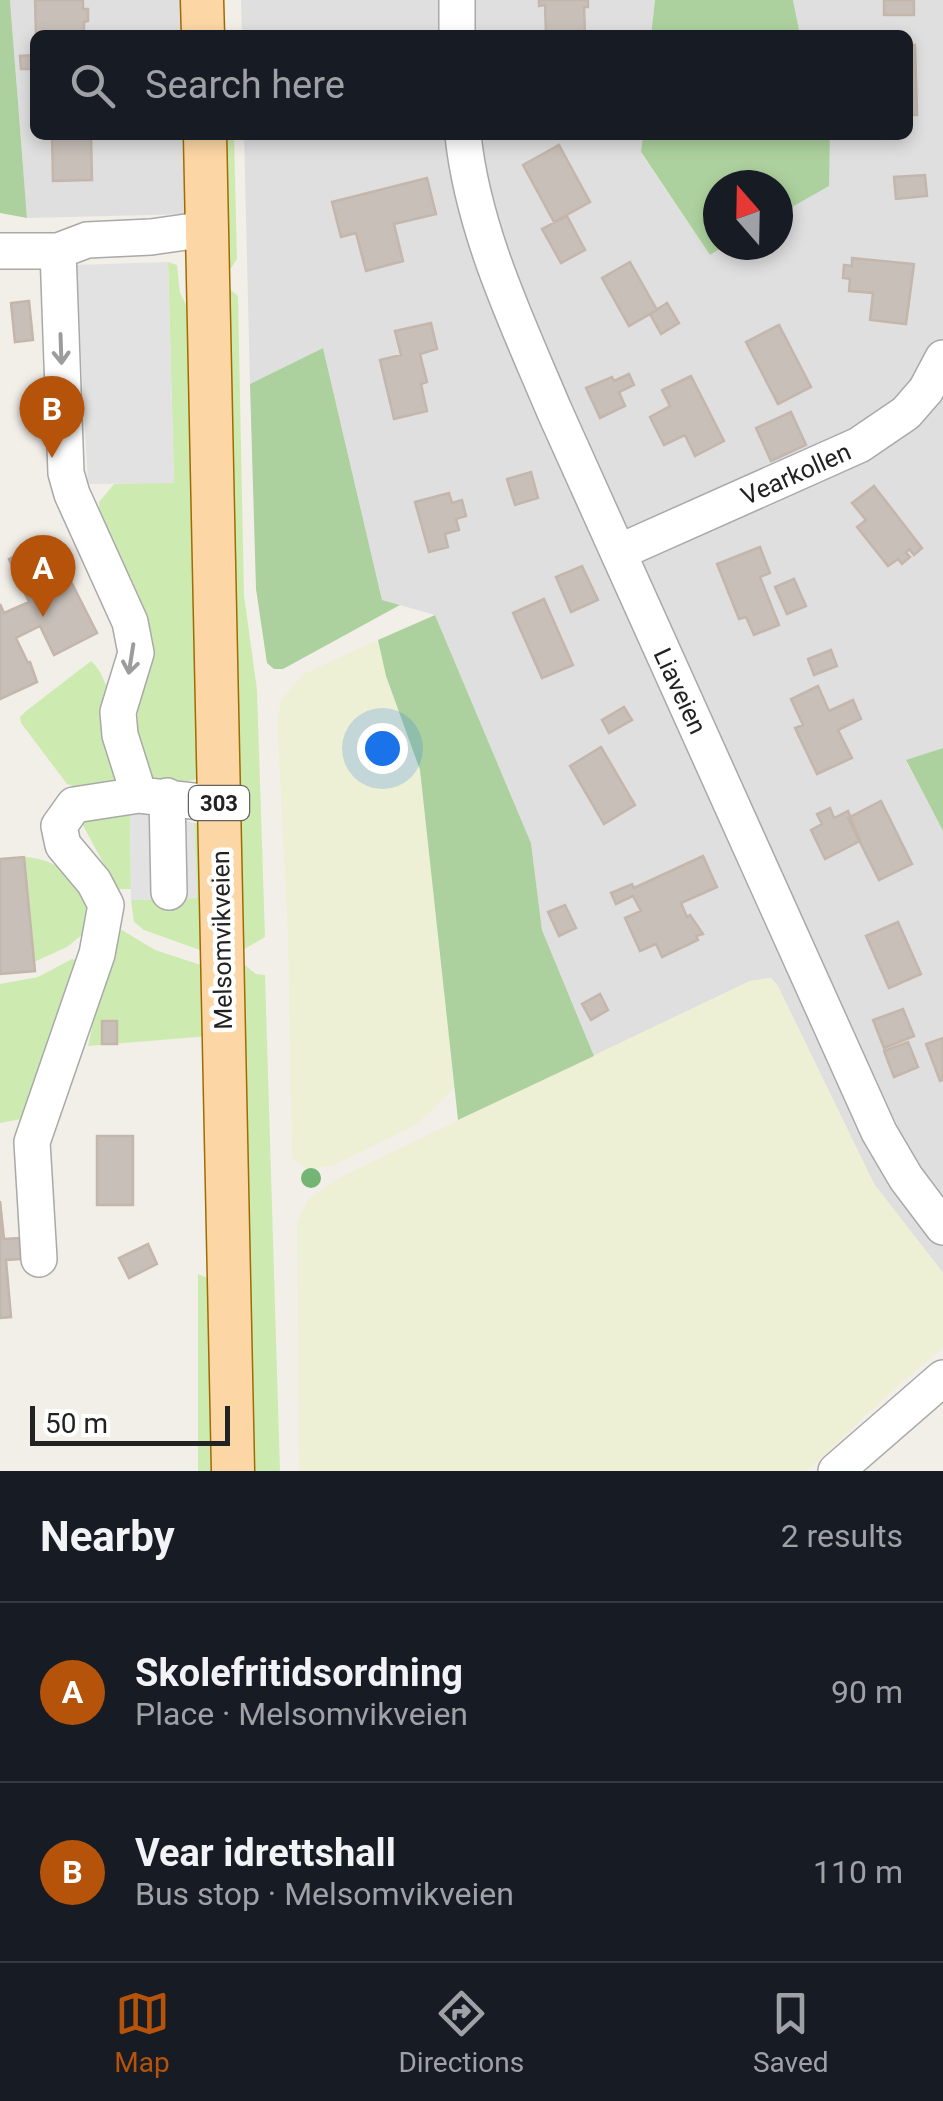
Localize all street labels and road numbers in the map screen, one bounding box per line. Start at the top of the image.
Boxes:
street label: Vearkollen [737,437,855,511]
street label: Liaveien [648,643,712,739]
road number: 303 [189,786,249,820]
street label: Melsomvikveien [206,850,238,1030]

